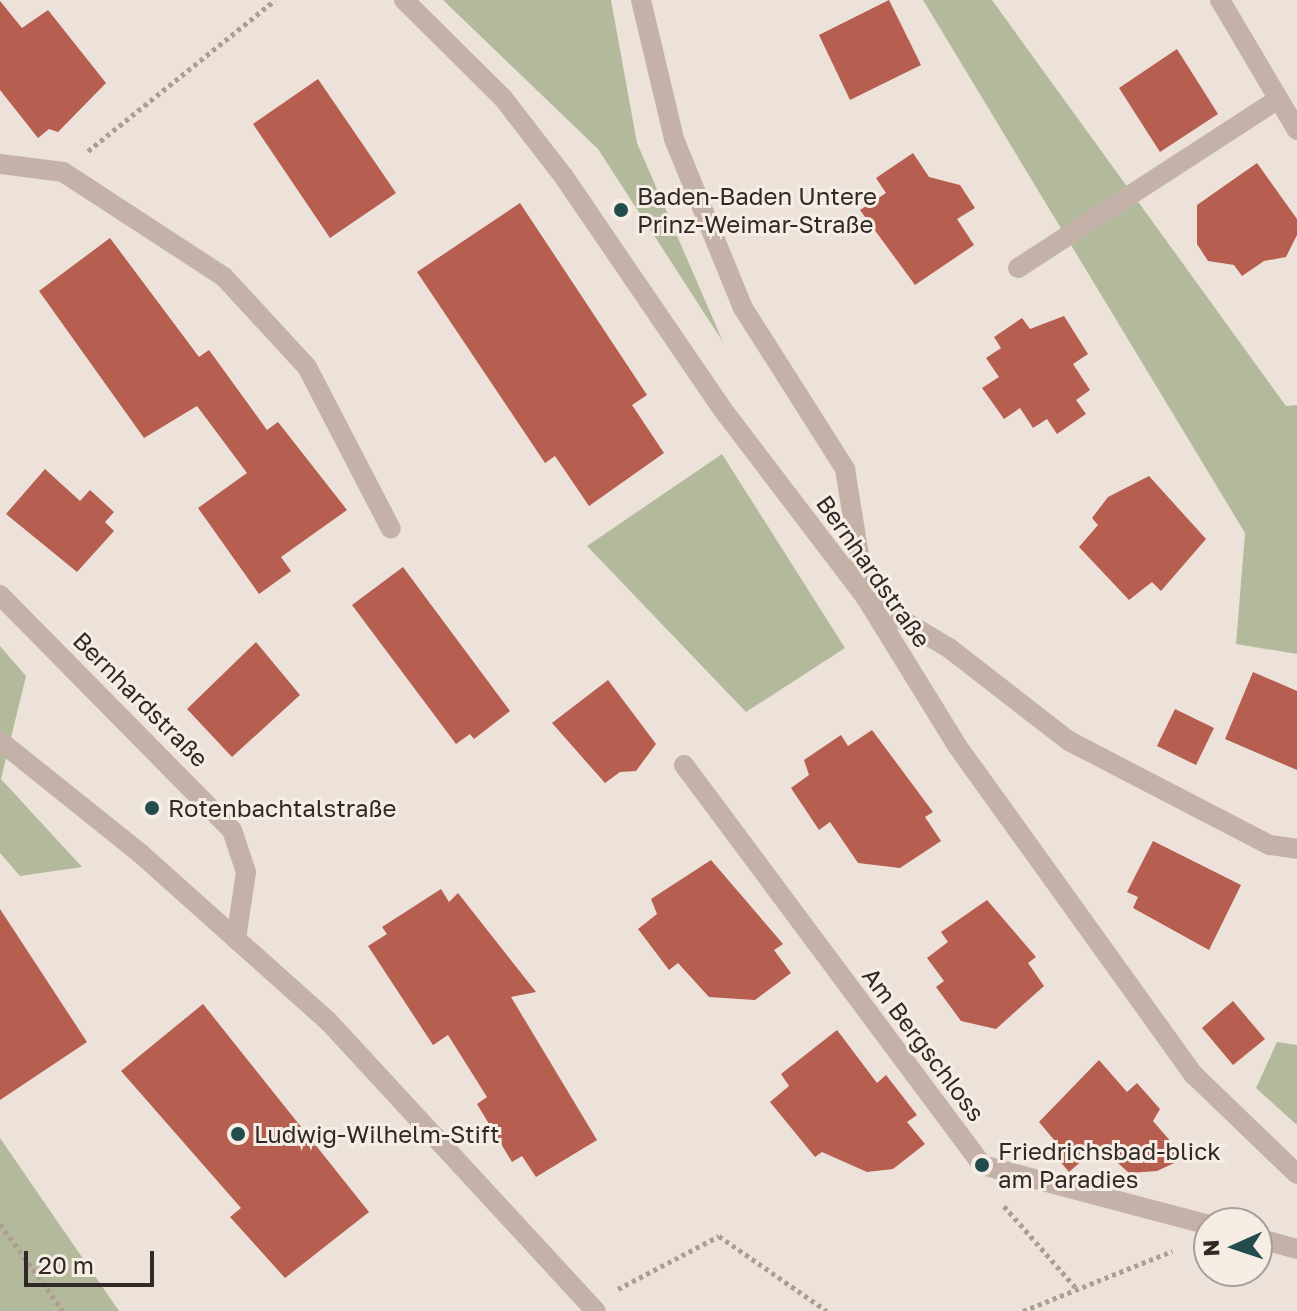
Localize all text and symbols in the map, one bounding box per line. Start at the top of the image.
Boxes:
place label: Baden-Baden Untere Prinz-Weimar-Straße [637,182,877,238]
marker: Baden-Baden Untere Prinz-Weimar-Straße [612,201,630,219]
street label: Bernhardstraße [811,489,937,653]
street label: Bernhardstraße [67,625,215,773]
place label: Rotenbachtalstraße [168,794,396,822]
marker: Rotenbachtalstraße [143,799,161,817]
street label: Am Bergschloss [857,961,991,1127]
place label: Ludwig-Wilhelm-Stift [254,1120,500,1148]
marker: Ludwig-Wilhelm-Stift [229,1125,247,1143]
place label: Friedrichsbad-blick am Paradies [998,1137,1221,1193]
marker: Friedrichsbad-blick am Paradies [973,1156,991,1174]
north arrow [1193,1207,1273,1287]
scale bar [28,1235,158,1285]
text: N [1197,1239,1224,1257]
text: 20 m [38,1250,94,1279]

